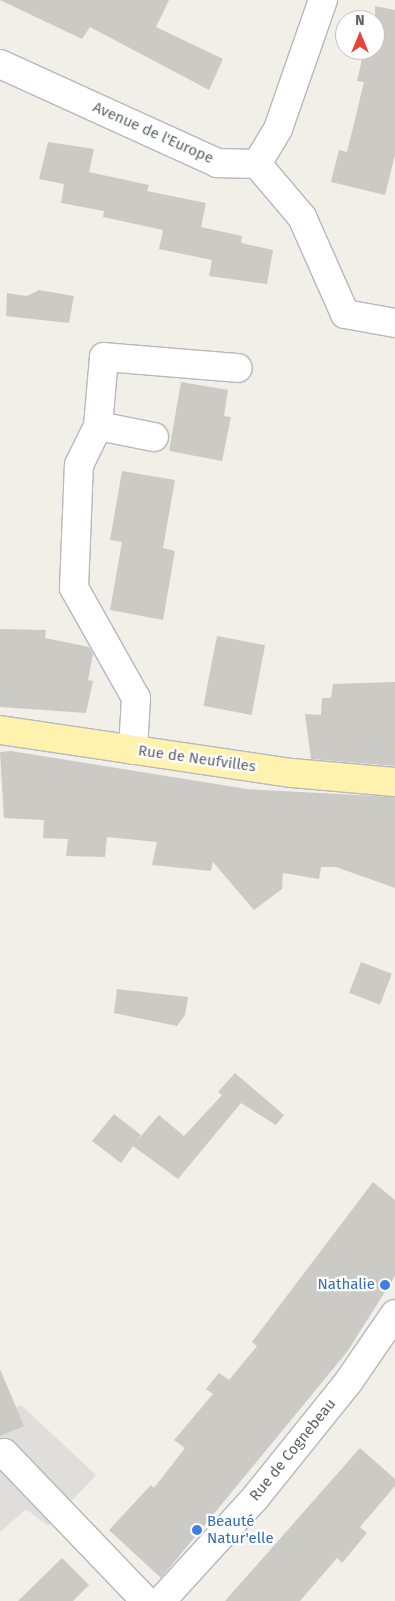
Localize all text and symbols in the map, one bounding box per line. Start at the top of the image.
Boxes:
north arrow [335,10,385,60]
text: N [355,12,365,29]
street label: Avenue de l'Europe [90,98,216,168]
street label: Rue de Neufvilles [137,742,257,776]
place label: Nathalie [318,1276,375,1294]
marker: Nathalie [379,1279,391,1291]
street label: Rue de Cognebeau [246,1395,340,1505]
place label: Beauté Natur'elle [207,1512,274,1547]
marker: Beauté Natur'elle [191,1524,203,1536]

